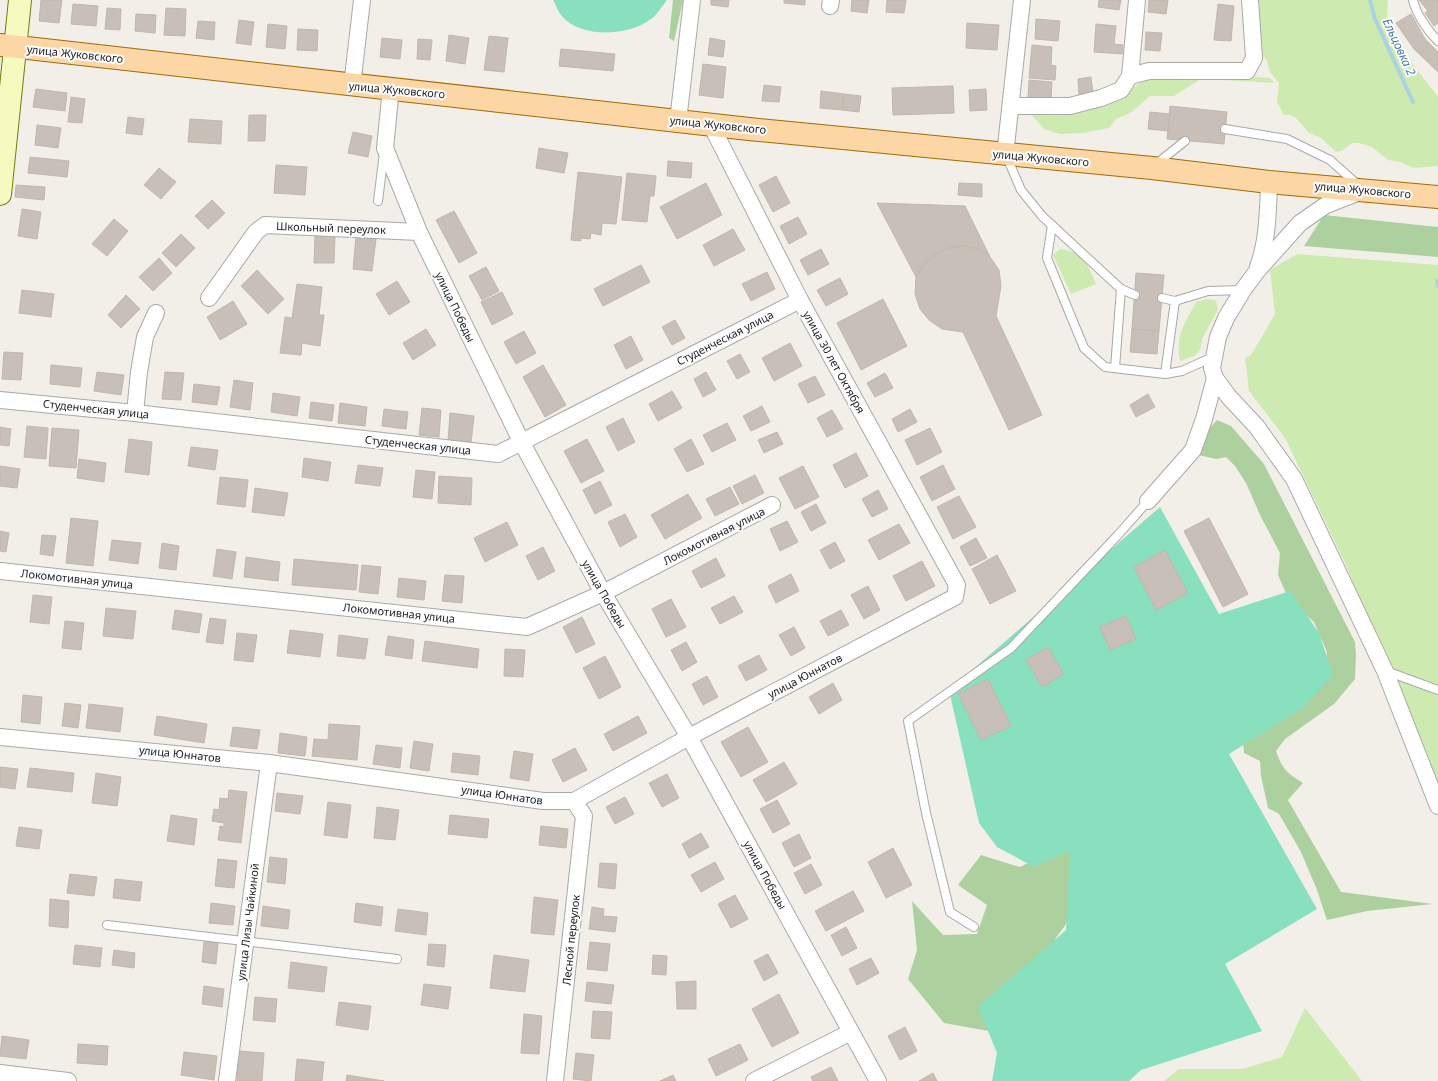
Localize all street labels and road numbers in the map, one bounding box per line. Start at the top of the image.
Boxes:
street label: улица Жуковского [26,41,124,66]
street label: улица Жуковского [348,78,446,101]
street label: улица Жуковского [669,112,767,137]
street label: улица Жуковского [992,146,1090,169]
street label: улица Жуковского [1314,178,1412,201]
street label: Школьный переулок [276,218,386,237]
street label: улица Победы [432,269,479,344]
street label: Студенческая улица [674,307,776,368]
street label: улица 30 лет Октября [800,308,869,416]
street label: Студенческая улица [42,395,150,422]
street label: Студенческая улица [364,431,472,458]
street label: Локомотивная улица [660,503,767,568]
street label: улица Победы [579,557,630,630]
street label: Локомотивная улица [20,565,134,592]
street label: Локомотивная улица [342,599,456,626]
street label: улица Юннатов [765,650,845,701]
street label: улица Юннатов [138,742,222,765]
street label: улица Юннатов [460,781,544,808]
street label: улица Победы [740,838,790,912]
street label: улица Лизы Чайкиной [233,862,262,982]
street label: Лесной переулок [558,894,583,986]

